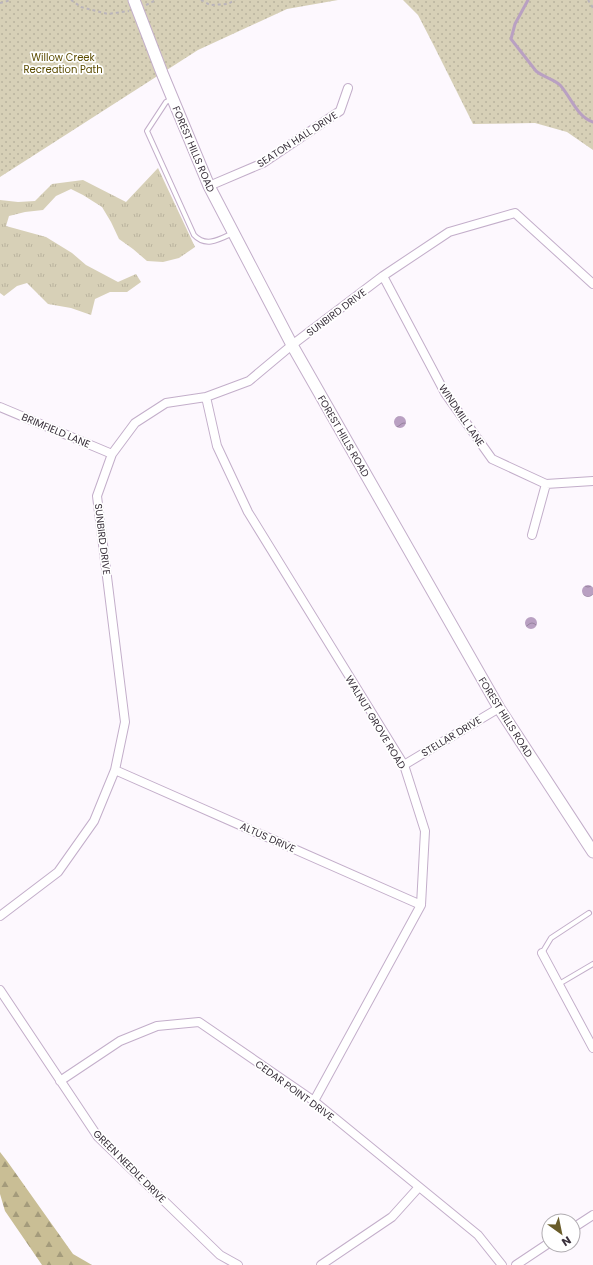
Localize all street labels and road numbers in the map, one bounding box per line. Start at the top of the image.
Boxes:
street label: FOREST HILLS ROAD [169,104,218,195]
street label: SEATON HALL DRIVE [254,108,340,171]
street label: SUNBIRD DRIVE [303,285,369,340]
street label: WINDMILL LANE [435,381,488,449]
street label: FOREST HILLS ROAD [314,393,373,480]
street label: BRIMFIELD LANE [19,409,92,452]
street label: SUNBIRD DRIVE [91,503,114,575]
street label: WALNUT GROVE ROAD [342,673,409,772]
street label: FOREST HILLS ROAD [475,674,536,760]
street label: STELLAR DRIVE [418,712,484,760]
street label: ALTUS DRIVE [238,819,298,856]
street label: CEDAR POINT DRIVE [252,1057,337,1124]
street label: GREEN NEEDLE DRIVE [90,1126,170,1206]

